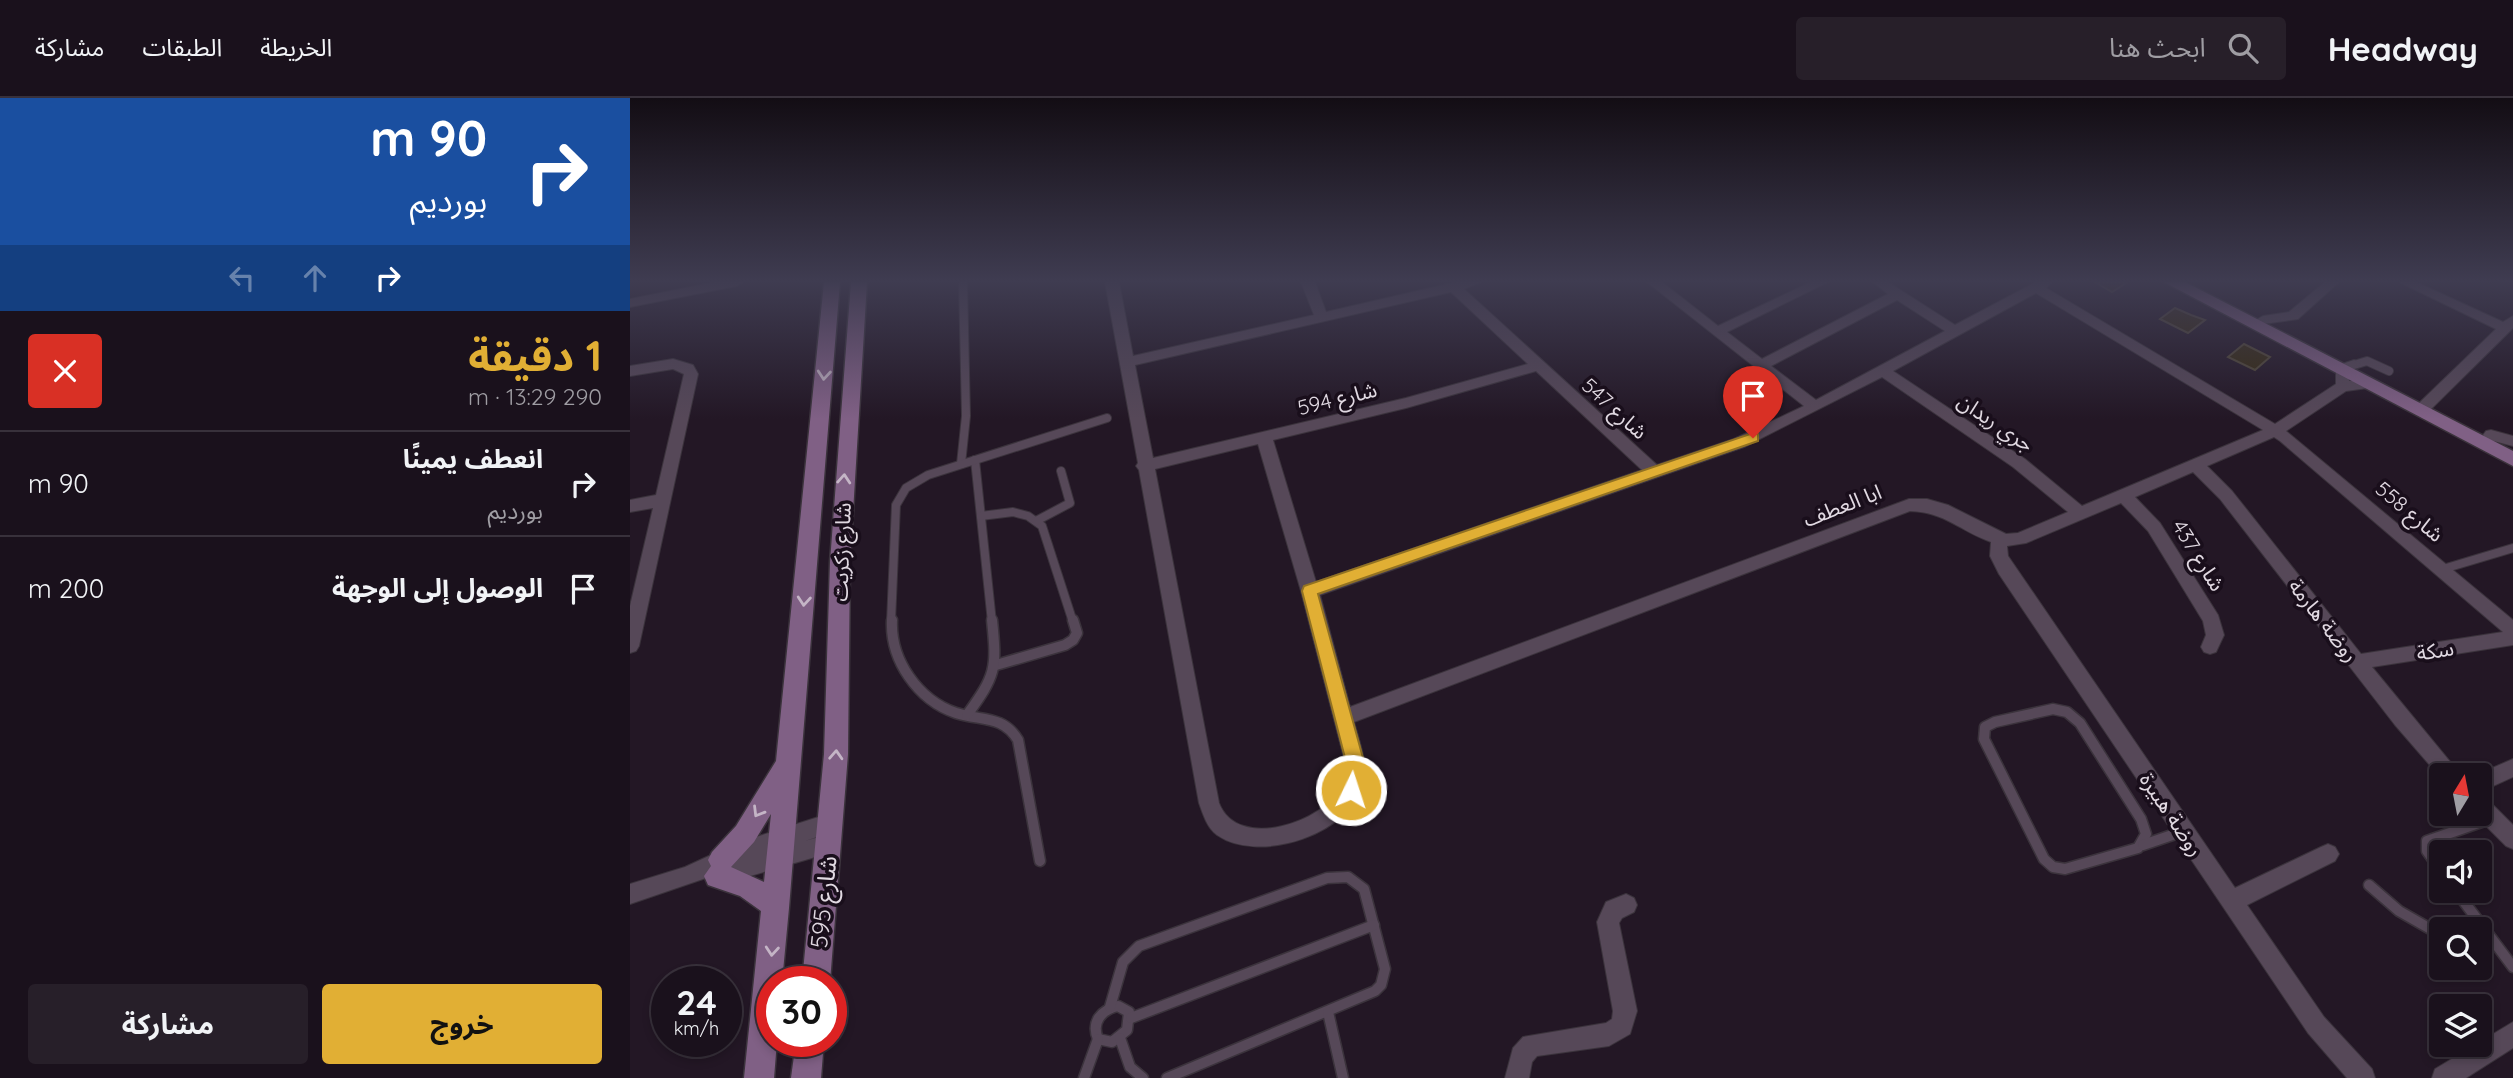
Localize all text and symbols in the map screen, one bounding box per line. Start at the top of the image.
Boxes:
search box [1796,17,2286,80]
text: Headway [2328,28,2478,69]
icon: search [2224,29,2262,67]
text: ابحث هنا [2109,31,2206,64]
text: مشاركة [35,32,104,62]
text: الطبقات [142,32,222,62]
text: الخريطة [260,32,332,62]
text: 90 m [370,107,487,168]
icon: right [511,126,602,217]
text: بورديم [410,180,487,220]
icon: left [223,259,261,297]
icon: ahead [296,259,334,297]
icon: right [369,259,407,297]
text: 1 دقيقة [468,329,602,382]
button: close [28,334,102,408]
pin [1723,366,1783,438]
one-way arrow [817,369,832,380]
street label: شارع 547 [1575,372,1653,446]
street label: شارع 594 [1295,376,1380,423]
icon: arrive [1734,377,1772,415]
text: 290 m · 13:29 [468,382,602,411]
street label: جري ريدان [1951,387,2039,460]
text: انعطف يمينًا [403,442,543,475]
icon: right [564,465,602,503]
text: 90 m [28,467,89,500]
one-way arrow [837,473,852,484]
street label: شارع 558 [2369,475,2449,549]
street label: ابا العطف [1799,478,1885,532]
text: بورديم [487,496,543,525]
street label: شارع زكريت [826,502,859,602]
street label: شارع 437 [2164,514,2231,597]
icon: arrive [564,570,602,608]
text: الوصول إلى الوجهة [332,571,543,604]
text: 200 m [28,572,104,605]
street label: روضة هارمة [2284,573,2364,667]
one-way arrow [797,596,812,607]
street label: سكة [2415,634,2455,666]
one-way arrow [828,749,843,760]
position arrow [1314,753,1388,827]
north arrow [2429,763,2492,826]
map controls [2429,763,2492,1057]
street label: روضة هبيرة [2135,767,2209,861]
one-way arrow [753,804,766,817]
button: sound [2429,840,2492,903]
street label: شارع 595 [803,854,846,950]
button: search [2429,917,2492,980]
one-way arrow [764,945,779,956]
speed limit sign: 30 [756,966,847,1057]
text: 24 [676,980,717,1024]
button: مشاركة [28,984,308,1064]
button: خروج [322,984,602,1064]
button: layers [2429,994,2492,1057]
text: km/h [674,1017,719,1040]

